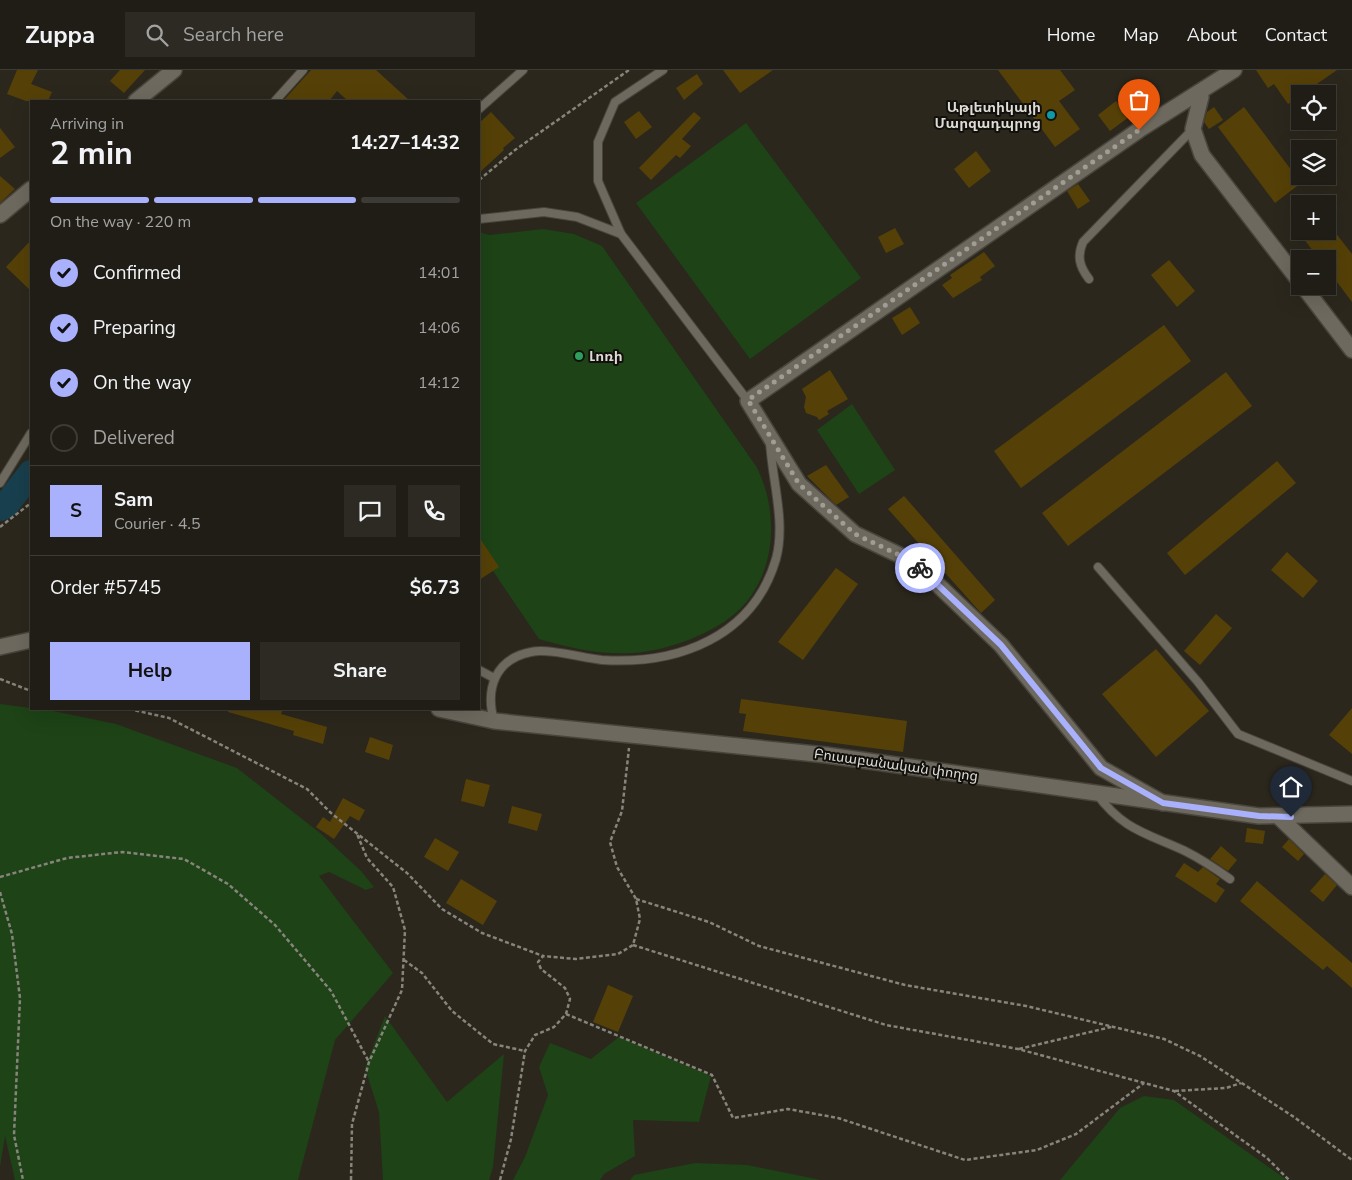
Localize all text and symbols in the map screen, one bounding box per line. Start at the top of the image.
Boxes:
search box [125,12,475,57]
text: Zuppa [25,19,95,51]
icon: search [143,21,171,49]
text: Search here [183,22,284,48]
text: Home [1047,23,1095,47]
text: Map [1123,23,1159,47]
text: About [1187,23,1237,47]
text: Contact [1265,23,1327,47]
pin [1118,79,1160,130]
map controls [1291,85,1336,295]
button: locate [1291,85,1336,130]
icon: bag [1125,86,1153,114]
place label: Աթլետիկայի Մարզադպրոց [934,98,1041,133]
marker: Աթլետիկայի Մարզադպրոց [1045,109,1057,121]
text: Arriving in [50,113,124,135]
text: 14:27–14:32 [350,130,460,156]
text: 2 min [50,132,133,175]
button: layers [1291,140,1336,185]
button: + [1291,195,1336,240]
text: On the way · 220 m [50,211,191,233]
button: − [1291,250,1336,295]
icon: check [50,259,78,287]
text: Confirmed [93,260,181,286]
text: 14:01 [418,262,460,284]
icon: check [50,314,78,342]
text: Preparing [93,315,176,341]
text: 14:06 [418,317,460,339]
place label: Լոռի [589,347,623,366]
marker: Լոռի [573,350,585,362]
icon: check [50,369,78,397]
text: On the way [93,370,191,396]
text: 14:12 [418,372,460,394]
text: Delivered [93,425,175,451]
button: chat [344,485,396,537]
button: phone [408,485,460,537]
text: Sam [114,487,153,513]
text: S [70,498,82,524]
text: Courier · 4.5 [114,513,200,535]
courier [895,543,945,593]
icon: bike [906,554,934,582]
text: Order #5745 [50,575,161,601]
text: $6.73 [410,575,460,601]
button: Help [50,642,250,700]
button: Share [260,642,460,700]
street label: Բուսաբանական փողոց [813,744,979,786]
pin [1270,766,1312,817]
icon: home [1277,773,1305,801]

